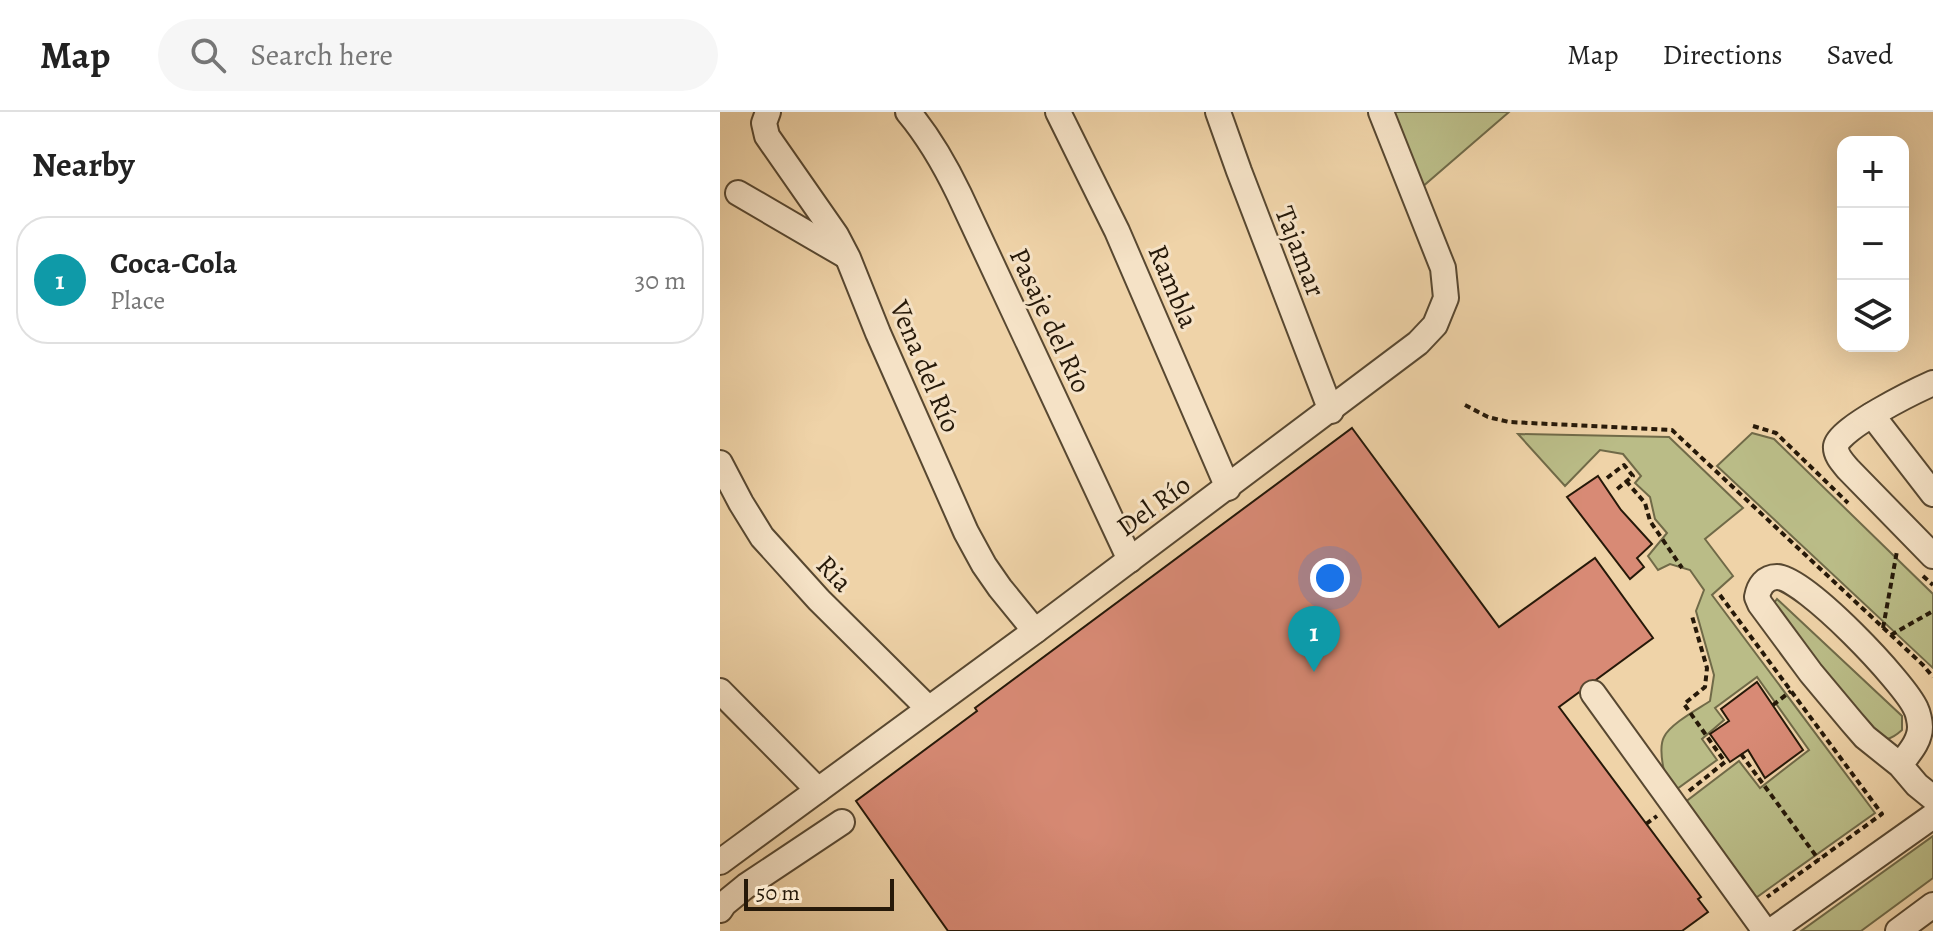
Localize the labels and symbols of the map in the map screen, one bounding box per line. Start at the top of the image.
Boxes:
street label: Tajamar [1265,201,1335,302]
street label: Rambla [1139,239,1208,334]
street label: Pasaje del Río [1000,242,1100,399]
street label: Vena del Río [880,294,970,438]
street label: Del Río [1109,466,1198,546]
street label: Ria [807,547,861,600]
your location [1310,558,1350,598]
pin: 1 [1288,606,1340,672]
scale bar [744,875,894,911]

